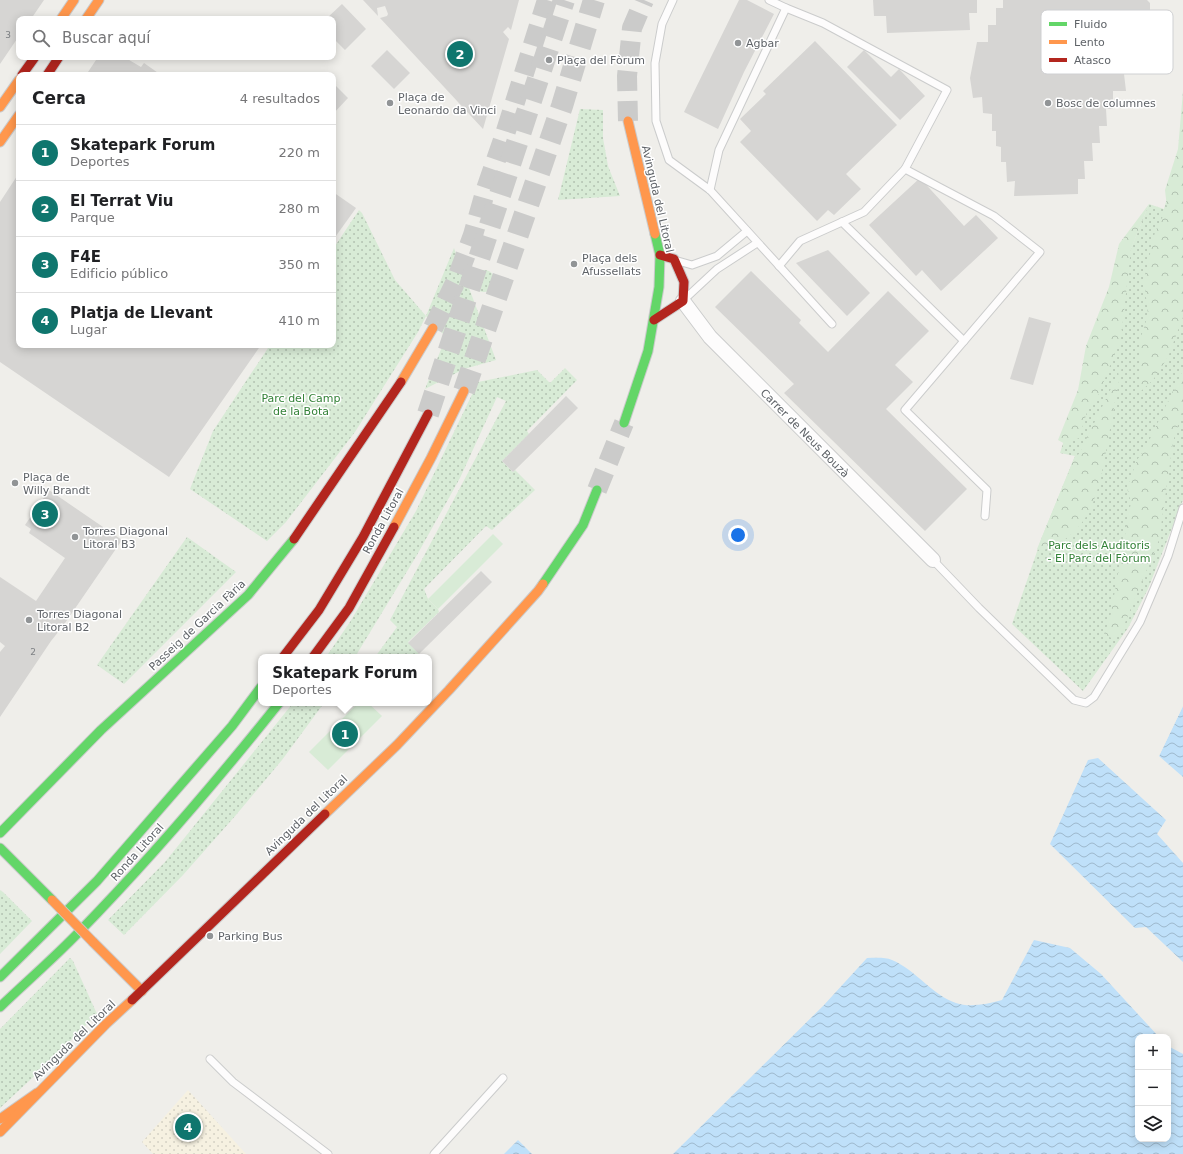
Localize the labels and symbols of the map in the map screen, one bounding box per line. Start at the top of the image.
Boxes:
legend [1041,10,1173,74]
text: Fluido [1074,18,1107,31]
house number: 3 [5,30,11,40]
text: Lento [1074,36,1105,49]
place label: Agbar [746,37,779,50]
marker: Agbar [733,38,743,48]
pin: 2 [447,39,473,69]
place label: Plaça del Fòrum [557,54,645,67]
text: Atasco [1074,54,1111,67]
marker: Plaça del Fòrum [544,55,554,65]
place label: Plaça de Leonardo da Vinci [398,91,496,117]
place label: Bosc de columnes [1056,97,1156,110]
marker: Plaça de Leonardo da Vinci [385,98,395,108]
marker: Bosc de columnes [1043,98,1053,108]
street label: Avinguda del Litoral [639,144,676,254]
place label: Plaça dels Afussellats [582,252,641,278]
marker: Plaça dels Afussellats [569,259,579,269]
street label: Carrer de Neus Bouzà [758,386,852,480]
park label: Parc del Camp de la Bota [261,392,341,418]
place label: Plaça de Willy Brandt [23,471,91,497]
marker: Plaça de Willy Brandt [10,478,20,488]
street label: Ronda Litoral [360,486,407,556]
pin: 3 [32,499,58,529]
place label: Torres Diagonal Litoral B3 [82,525,168,551]
your location [728,525,748,545]
marker: Torres Diagonal Litoral B3 [70,532,80,542]
park label: Parc dels Auditoris - El Parc del Fòrum [1048,539,1150,565]
street label: Passeig de Garcia Fària [146,577,248,673]
place label: Torres Diagonal Litoral B2 [36,608,122,634]
marker: Torres Diagonal Litoral B2 [24,615,34,625]
house number: 2 [30,647,36,657]
pin: 1 [332,719,358,749]
street label: Avinguda del Litoral [262,773,350,858]
street label: Ronda Litoral [108,821,166,884]
place label: Parking Bus [218,930,283,943]
marker: Parking Bus [205,931,215,941]
street label: Avinguda del Litoral [30,998,118,1083]
pin: 4 [175,1112,201,1142]

